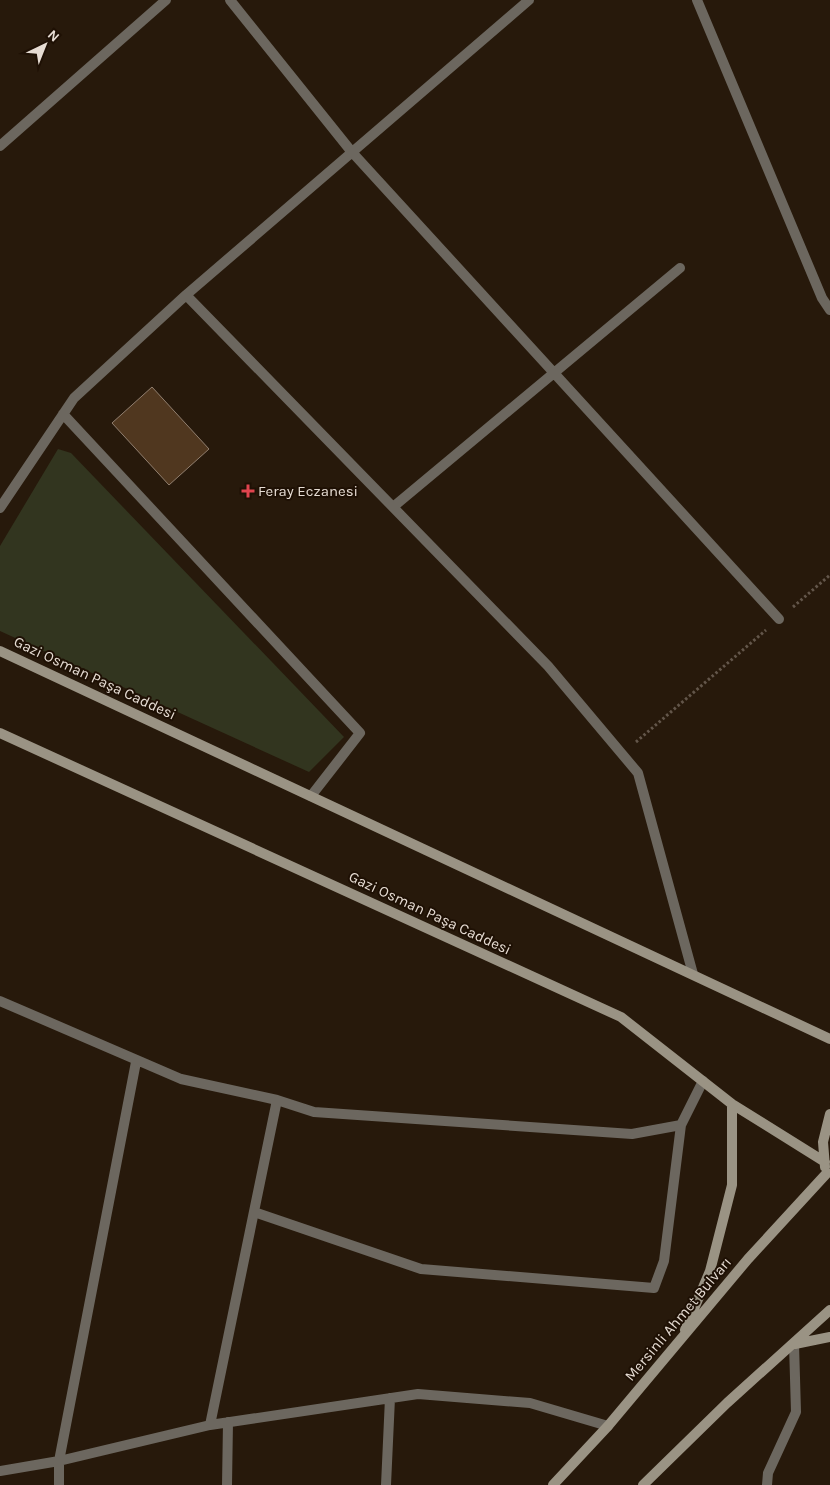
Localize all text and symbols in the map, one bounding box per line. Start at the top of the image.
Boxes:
north arrow [20,20,70,70]
text: N [44,26,63,46]
place label: Feray Eczanesi [258,482,358,500]
marker: Feray Eczanesi [242,485,254,497]
street label: Gazi Osman Paşa Caddesi [11,632,179,724]
street label: Gazi Osman Paşa Caddesi [346,867,514,959]
street label: Mersinli Ahmet Bulvarı [621,1253,735,1385]

